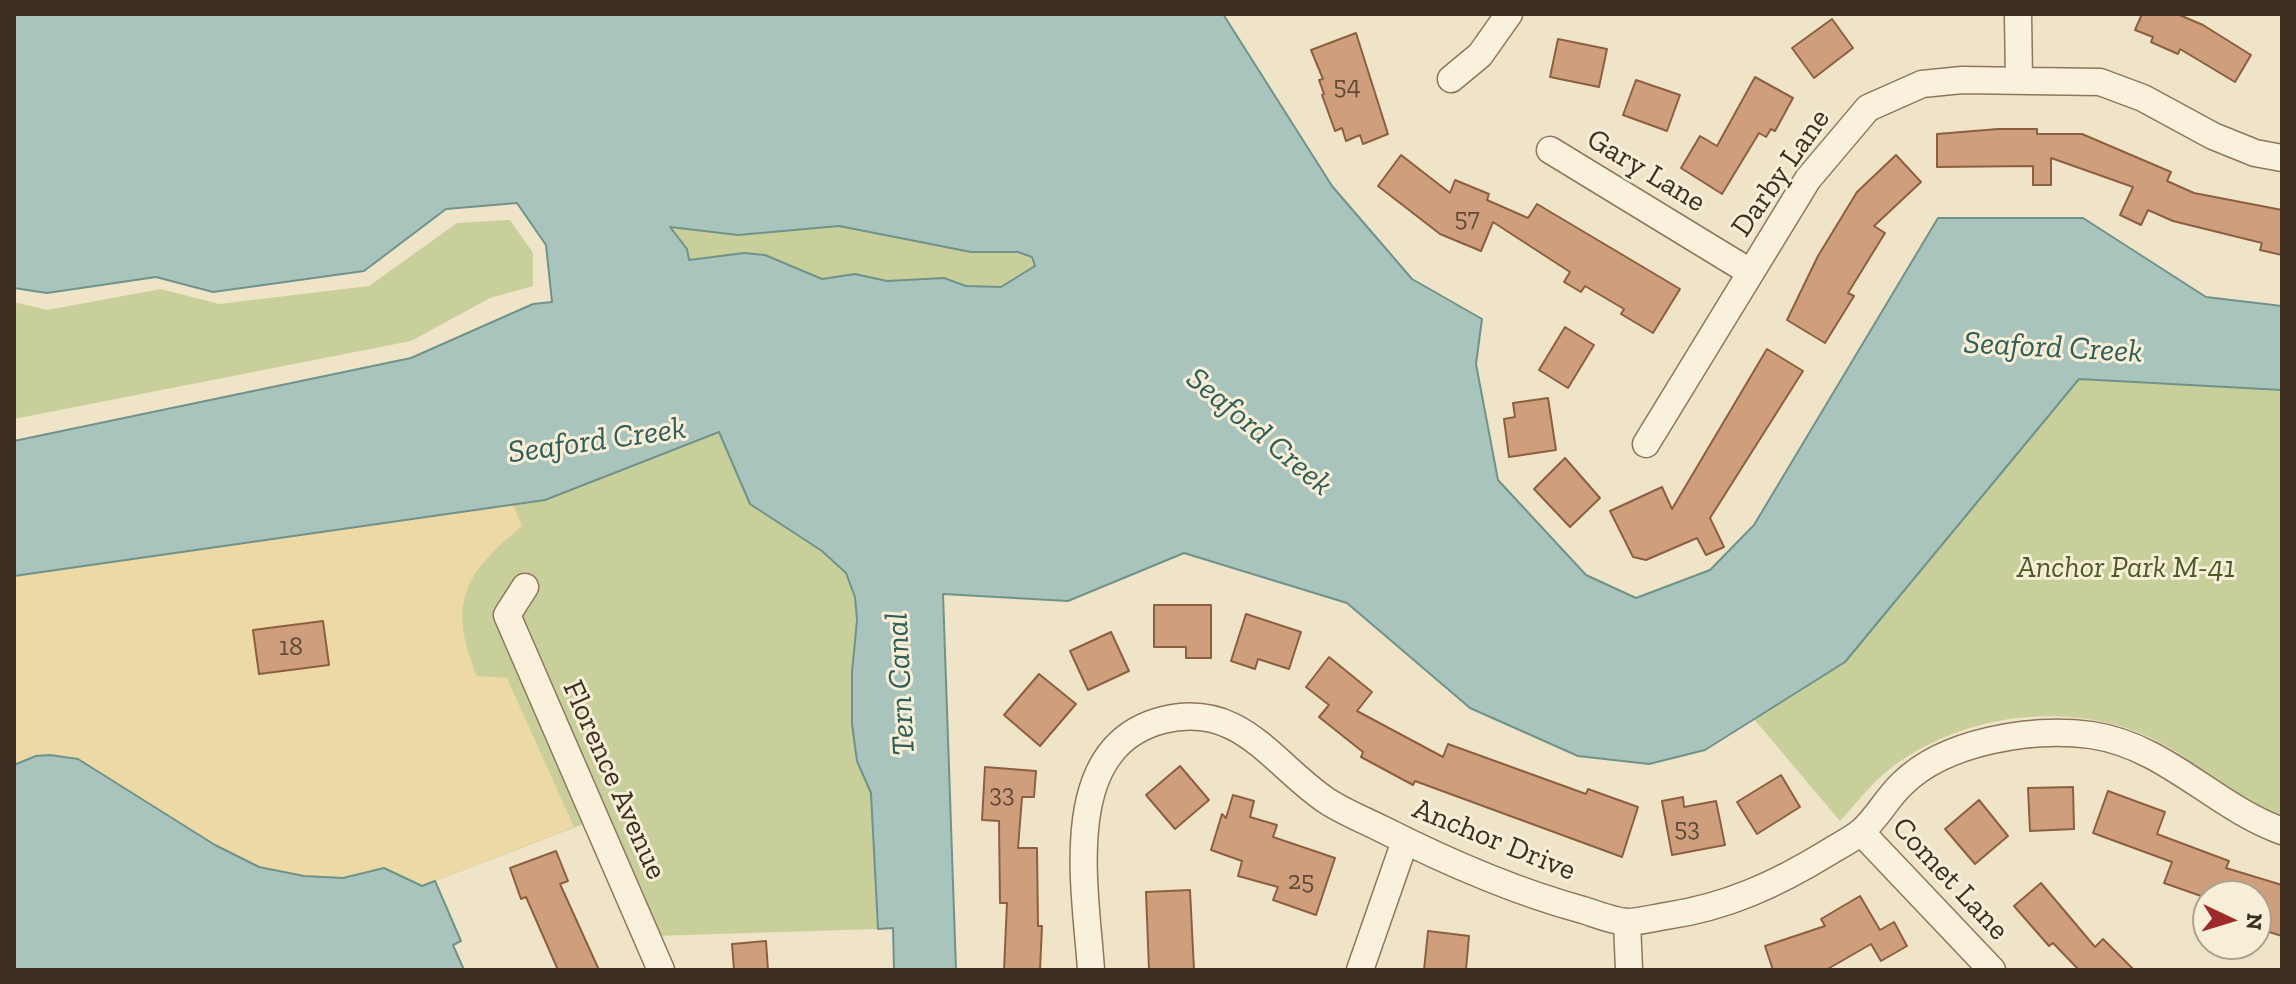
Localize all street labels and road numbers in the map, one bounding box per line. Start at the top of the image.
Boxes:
street label: Darby Lane [1724,102,1838,244]
street label: Gary Lane [1580,122,1712,220]
street label: Florence Avenue [554,675,674,885]
street label: Anchor Drive [1407,791,1581,889]
street label: Comet Lane [1884,810,2016,948]

